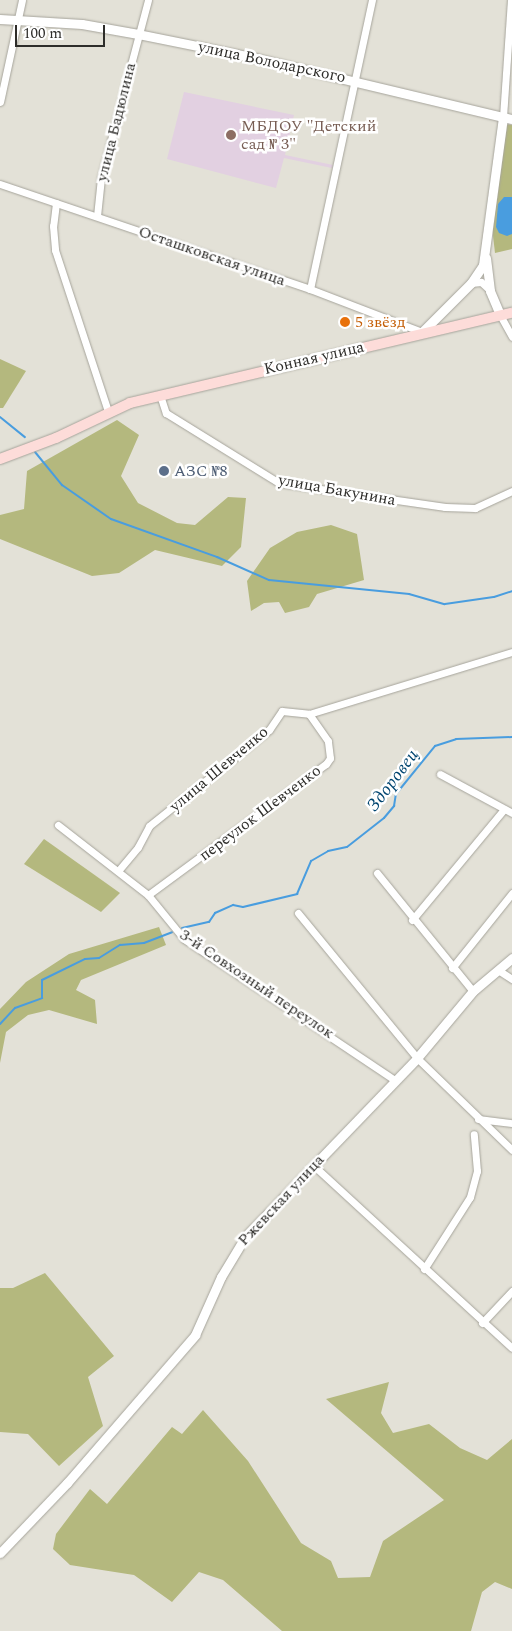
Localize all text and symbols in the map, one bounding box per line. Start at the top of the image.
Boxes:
scale bar [18,15,108,47]
text: 100 m [23,22,62,45]
street label: улица Володарского [197,37,347,87]
street label: улица Бадюлина [92,61,140,183]
place label: МБДОУ "Детский сад № 3" [241,116,376,154]
marker: МБДОУ "Детский сад № 3" [225,129,237,141]
street label: Осташковская улица [136,222,288,290]
place label: 5 звёзд [355,312,406,332]
marker: 5 звёзд [339,316,351,328]
street label: Конная улица [262,337,366,379]
place label: АЗС №8 [174,461,228,481]
marker: АЗС №8 [158,465,170,477]
street label: улица Бакунина [277,470,397,510]
street label: улица Шевченко [166,722,272,816]
water label: Здоровец [363,745,423,817]
street label: переулок Шевченко [195,761,325,865]
street label: 3-й Совхозный переулок [176,925,338,1043]
street label: Ржевская улица [234,1150,328,1250]

